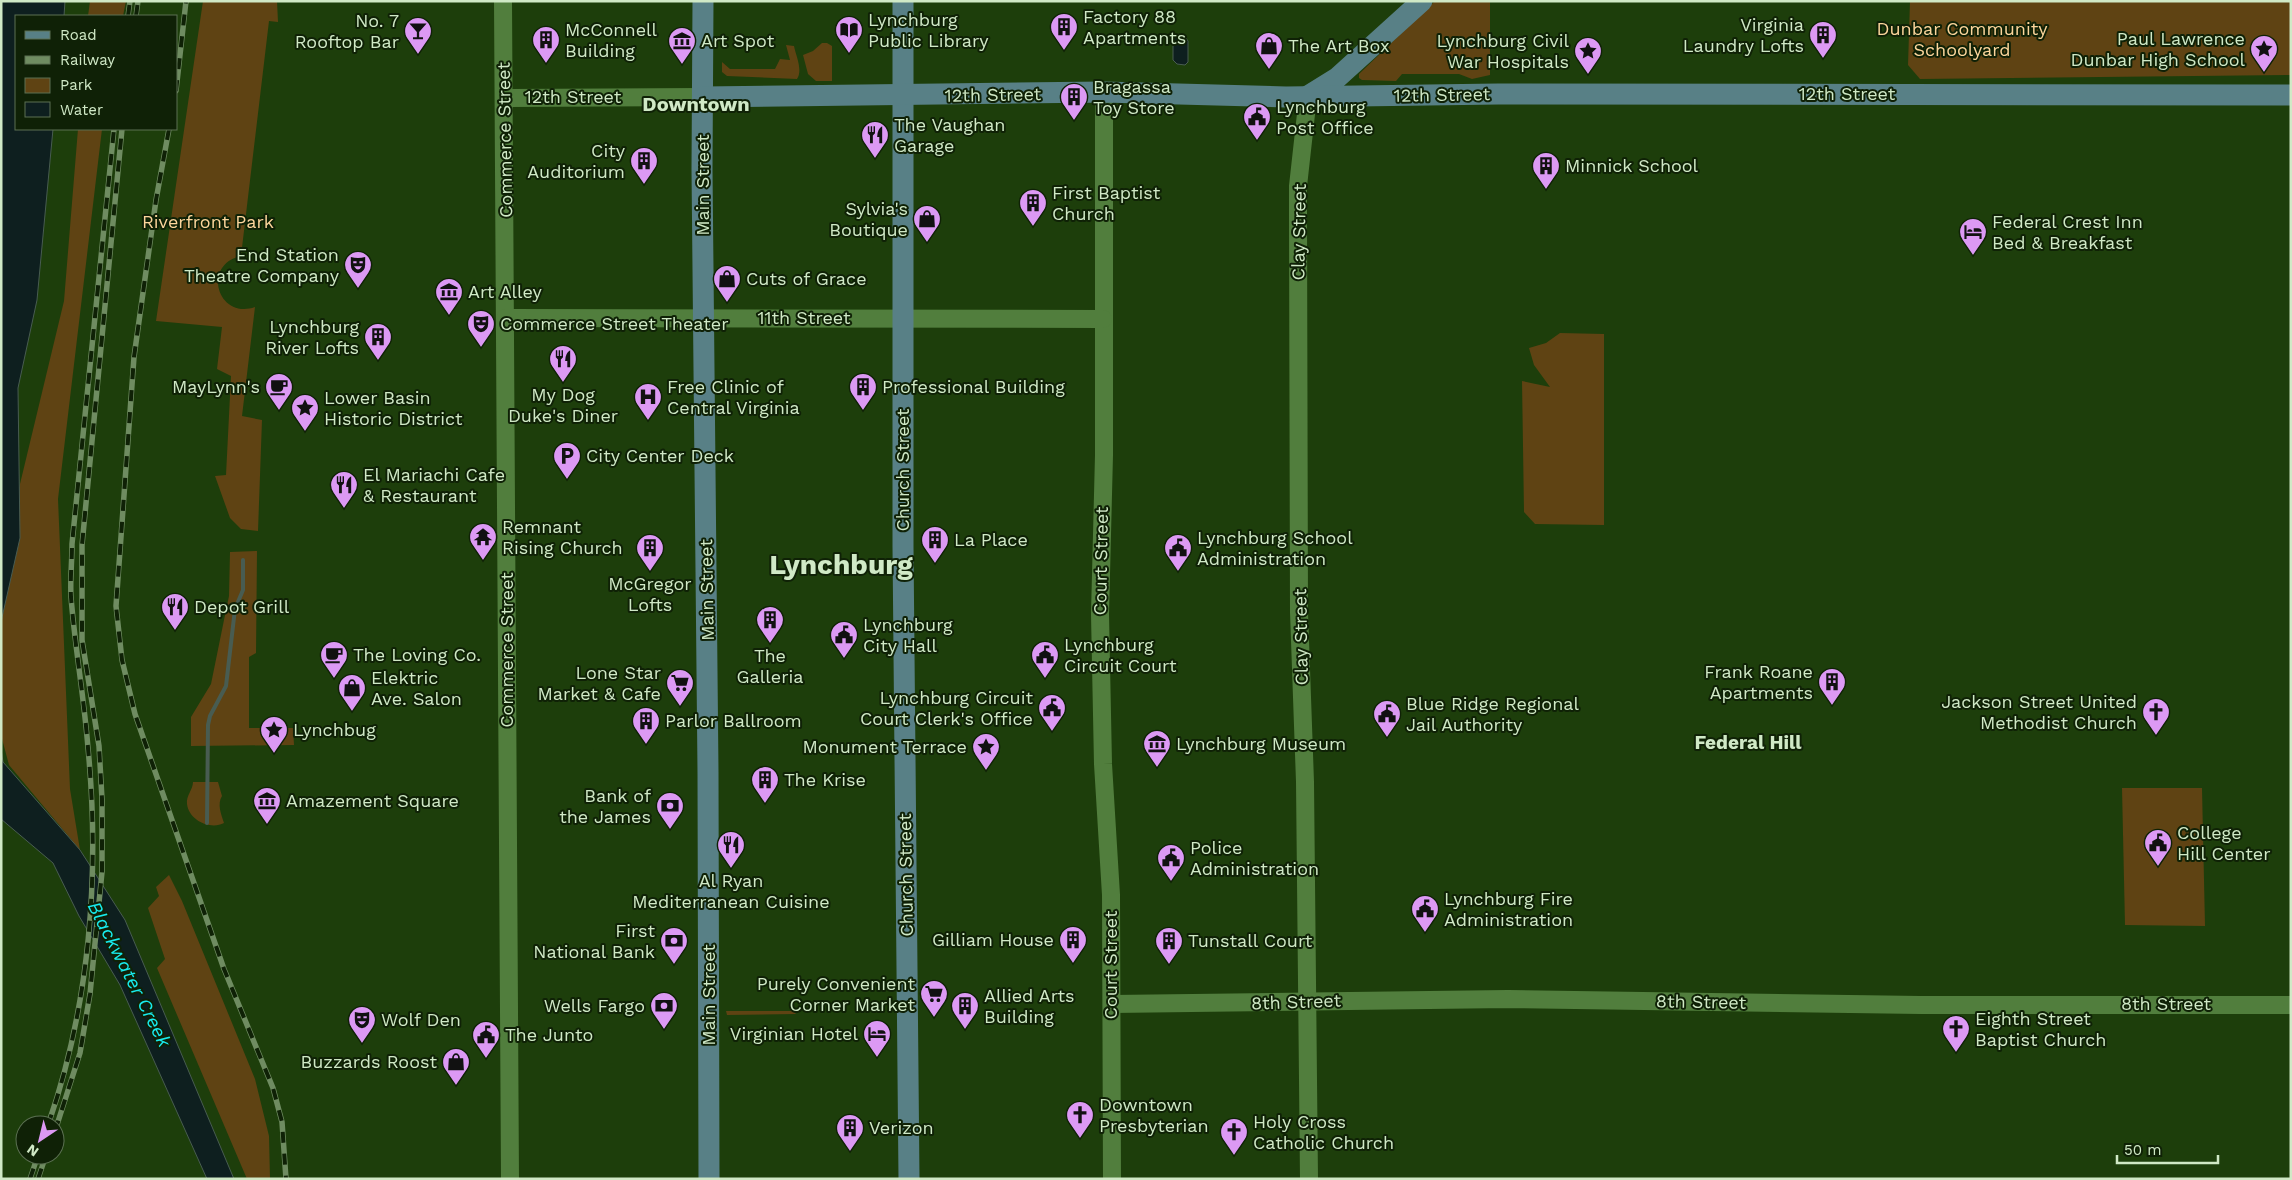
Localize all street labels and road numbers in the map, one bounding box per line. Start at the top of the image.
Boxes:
street label: Commerce Street [493,62,516,218]
street label: 12th Street [945,83,1042,106]
street label: 12th Street [1394,83,1491,106]
street label: 12th Street [1799,83,1896,104]
street label: 12th Street [525,86,622,107]
street label: Main Street [692,134,713,236]
street label: Clay Street [1287,183,1310,281]
street label: 11th Street [757,307,851,328]
street label: Church Street [892,408,913,532]
street label: Court Street [1089,506,1112,616]
street label: Main Street [695,539,718,641]
street label: Commerce Street [496,572,517,728]
street label: Clay Street [1289,588,1312,686]
street label: Church Street [894,813,917,937]
street label: Court Street [1100,910,1121,1019]
street label: Main Street [698,944,719,1046]
street label: 8th Street [1251,989,1342,1014]
street label: 8th Street [1656,990,1747,1013]
street label: 8th Street [2121,993,2212,1014]

